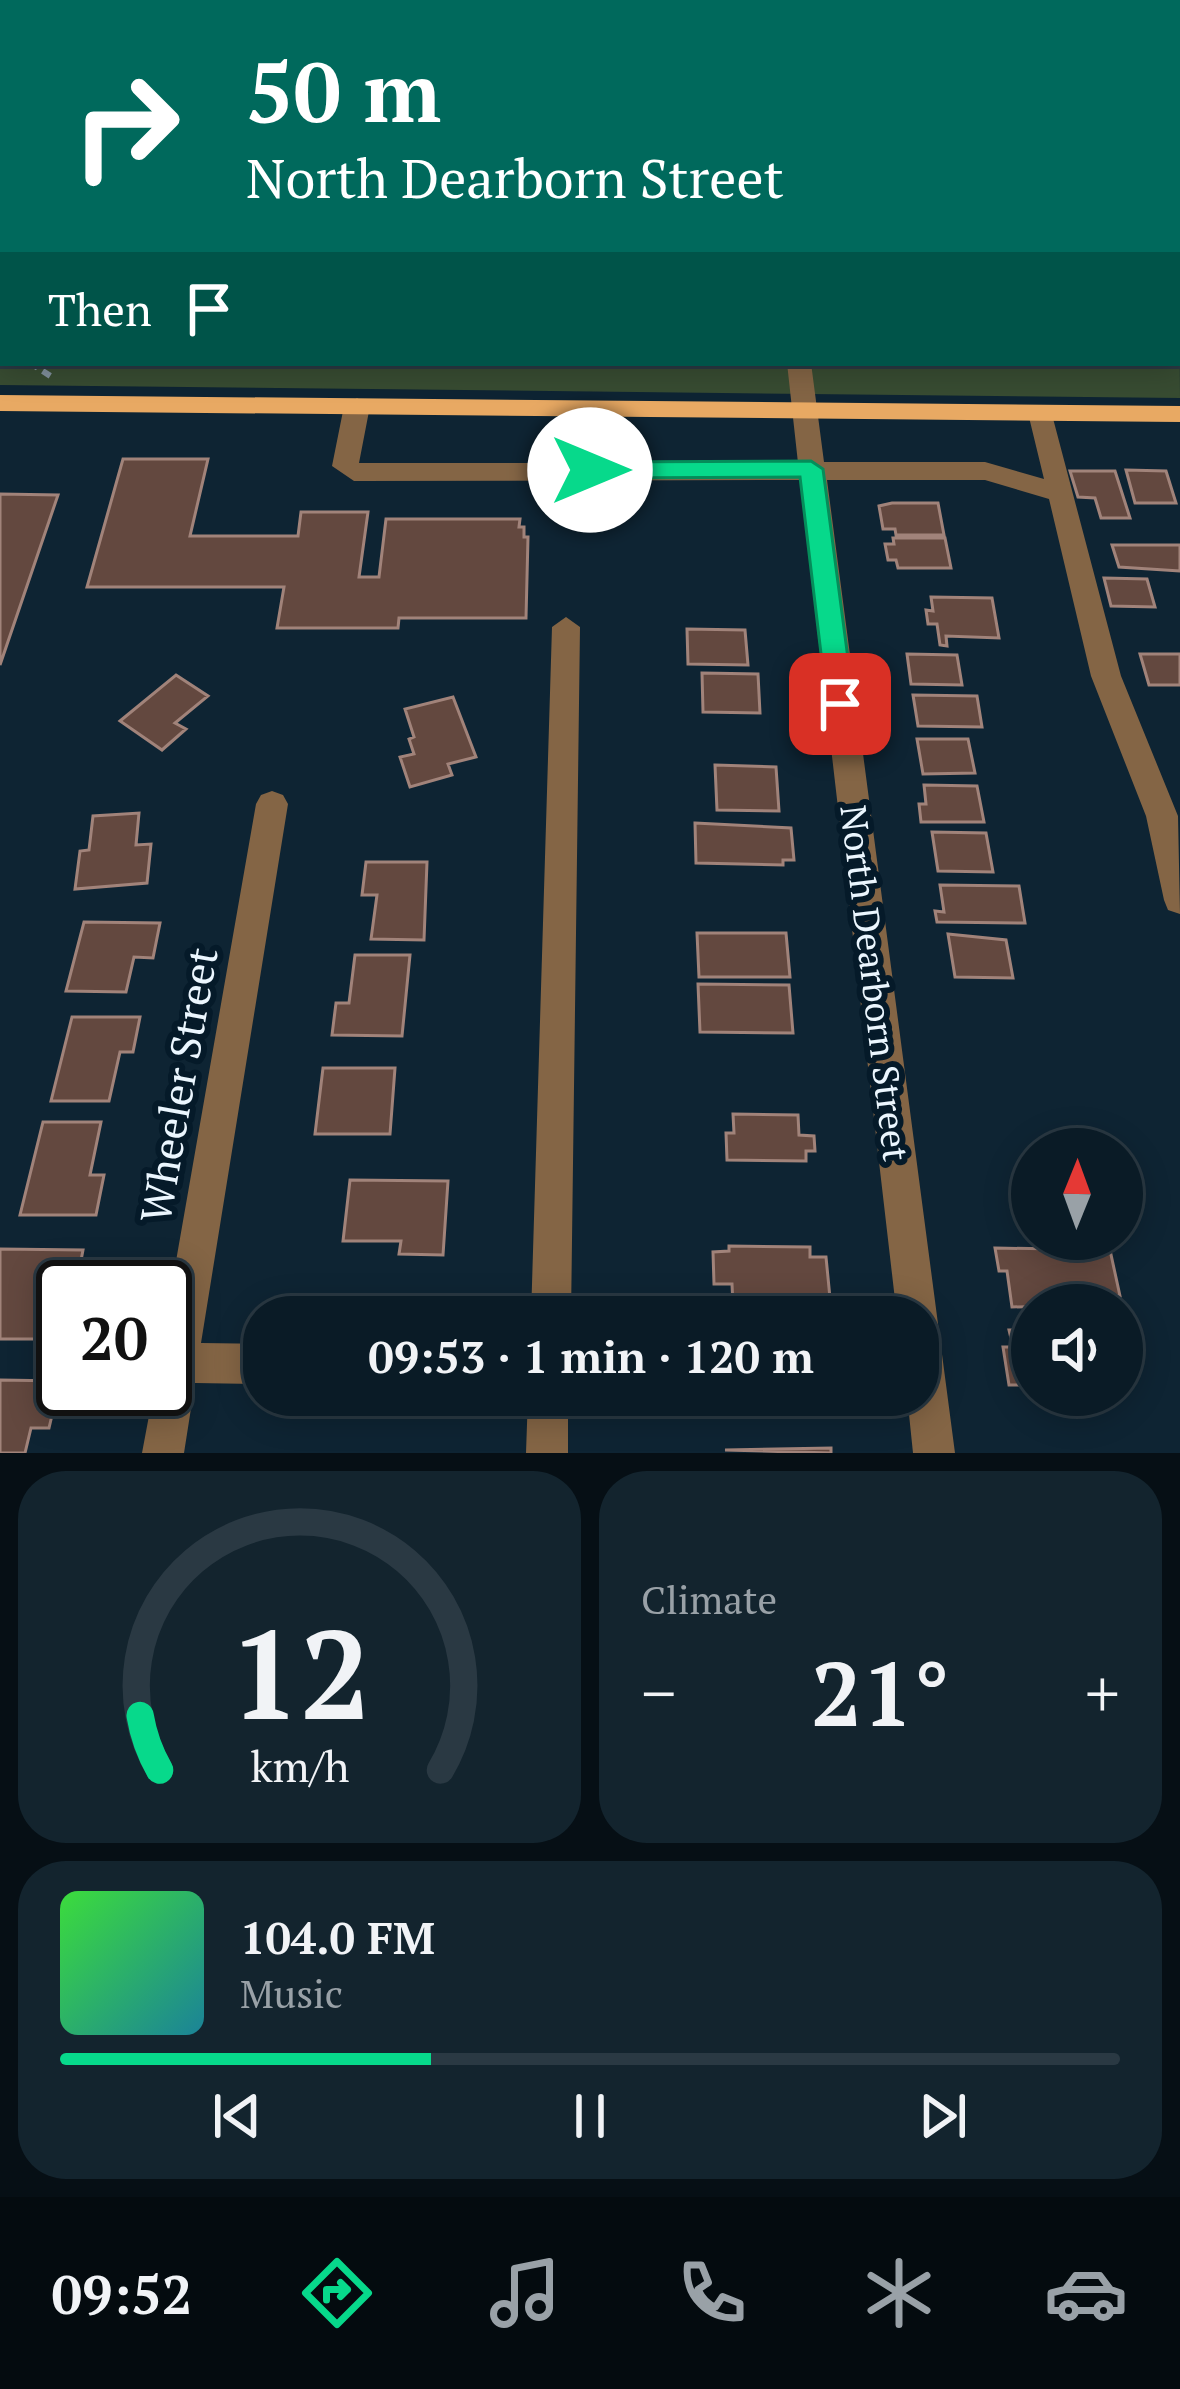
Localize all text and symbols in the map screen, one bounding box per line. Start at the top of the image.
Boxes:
text: 50 m [246,35,441,146]
icon: right [48,48,204,204]
text: North Dearborn Street [246,142,784,213]
icon: arrive [176,276,242,342]
text: Then [48,279,152,339]
position arrow [527,407,653,533]
pin [789,653,891,755]
icon: arrive [807,671,873,737]
street label: North Dearborn Street [830,802,921,1164]
street label: Wheeler Street [126,943,230,1227]
north arrow [1011,1128,1143,1260]
map controls [1011,1128,1143,1416]
speed limit sign: 20 [36,1260,192,1416]
button: sound [1011,1284,1143,1416]
text: 09:53 · 1 min · 120 m [368,1326,814,1386]
text: Climate [641,1573,777,1625]
text: 12 [229,1589,370,1755]
text: 21° [811,1632,950,1752]
text: − [641,1648,676,1736]
text: + [1085,1648,1120,1736]
text: km/h [250,1737,349,1794]
text: 104.0 FM [240,1907,435,1967]
text: Music [240,1967,343,2019]
icon: previous [204,2083,270,2149]
icon: pause [557,2083,623,2149]
icon: next [910,2083,976,2149]
icon: directions [295,2251,379,2335]
icon: music [483,2251,567,2335]
icon: phone [670,2251,754,2335]
icon: climate [857,2251,941,2335]
icon: car [1044,2251,1128,2335]
text: 09:52 [52,2258,192,2329]

